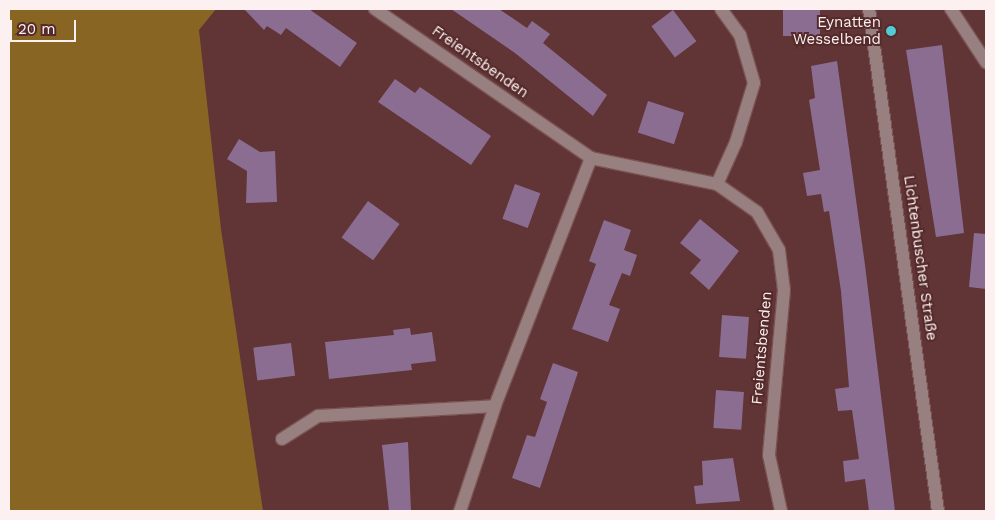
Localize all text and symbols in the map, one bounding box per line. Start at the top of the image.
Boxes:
scale bar [12,10,79,42]
place label: Eynatten Wesselbend [793,13,881,48]
text: 20 m [18,20,56,38]
street label: Freientsbenden [428,22,532,102]
marker: Eynatten Wesselbend [885,25,897,37]
street label: Lichtenbuscher Straße [899,174,941,342]
street label: Freientsbenden [748,291,776,405]

